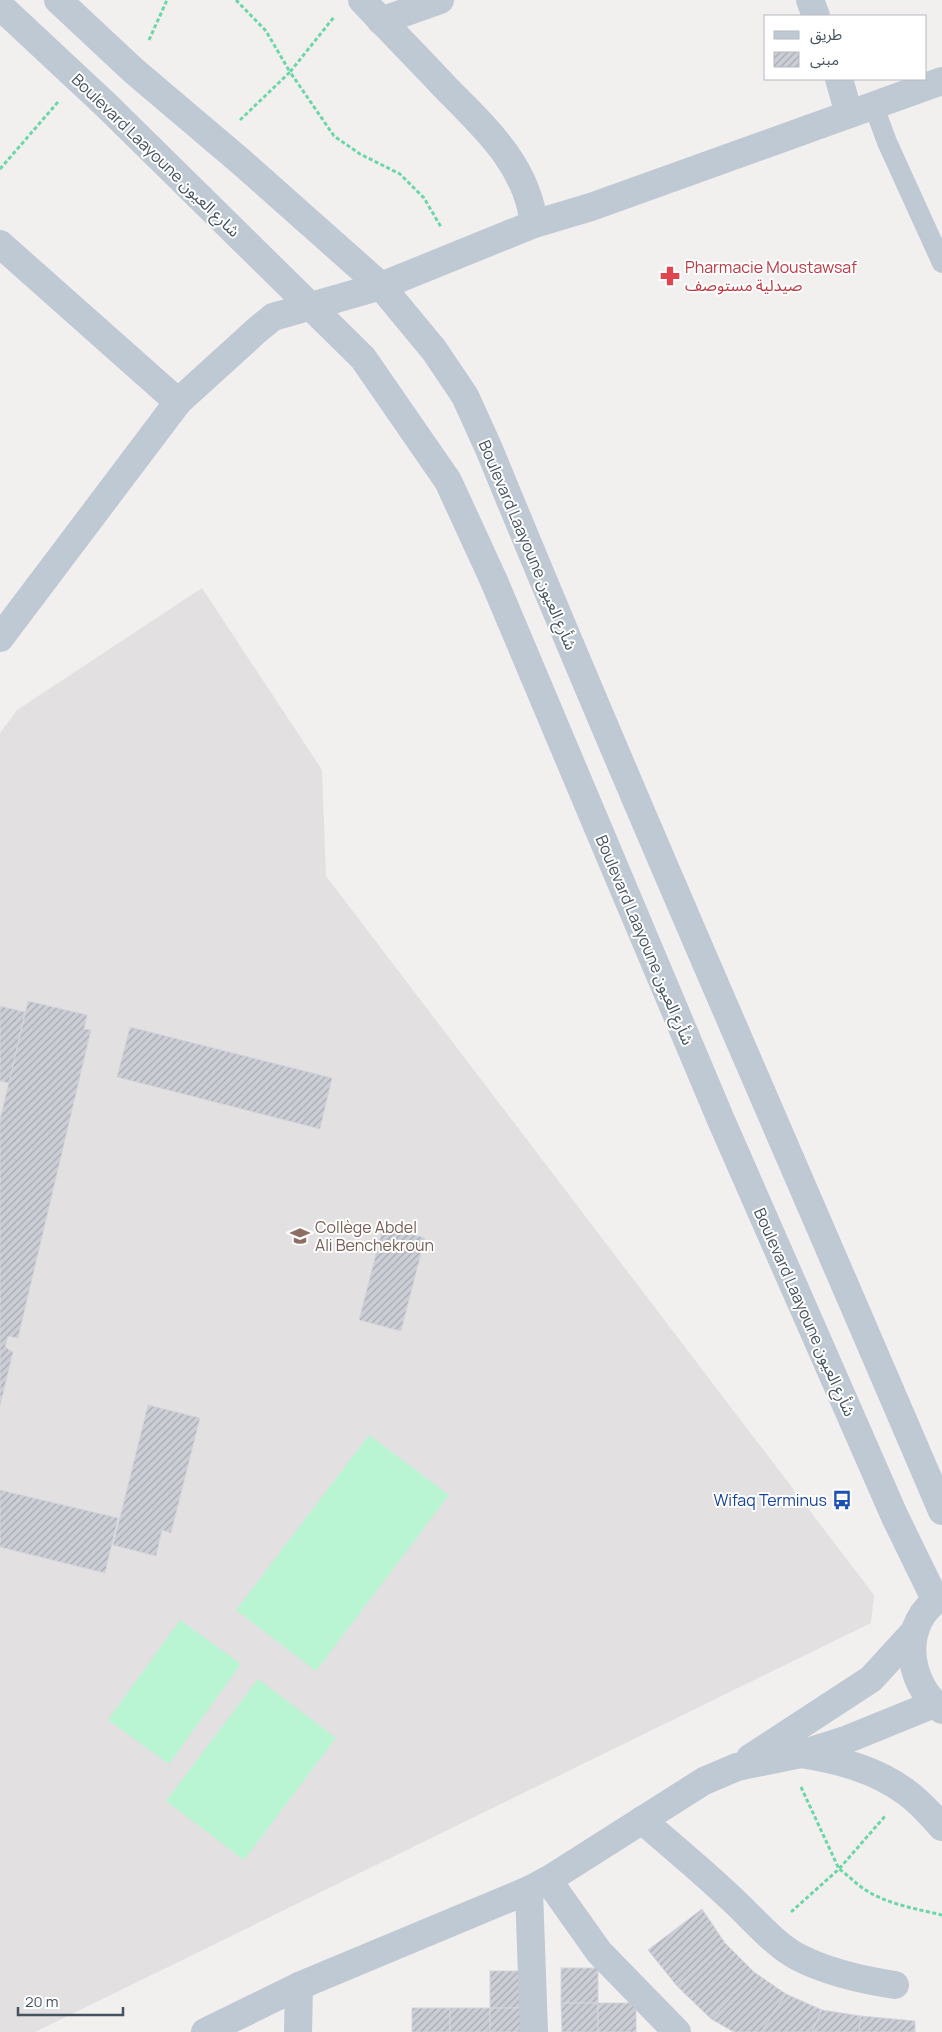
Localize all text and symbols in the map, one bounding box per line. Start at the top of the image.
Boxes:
legend [764,15,927,80]
text: طريق [810,24,842,45]
text: مبنى [810,49,839,70]
street label: Boulevard Laayoune شارع العيون [66,69,245,243]
place label: Pharmacie Moustawsaf صيدلية مستوصف [685,256,857,296]
pharmacy icon: Pharmacie Moustawsaf صيدلية مستوصف [659,265,681,287]
street label: Boulevard Laayoune شأرع العيون [472,437,582,654]
street label: Boulevard Laayoune شأرع العيون [589,832,699,1049]
street label: Boulevard Laayoune شأرع العيون [747,1204,861,1421]
place label: Collège Abdel Ali Benchekroun [315,1216,434,1256]
school or university icon: Collège Abdel Ali Benchekroun [289,1225,311,1247]
place label: Wifaq Terminus [714,1489,827,1511]
bus stop icon: Wifaq Terminus [831,1489,853,1511]
scale bar [18,1984,122,2016]
text: 20 m [25,1991,58,2012]

